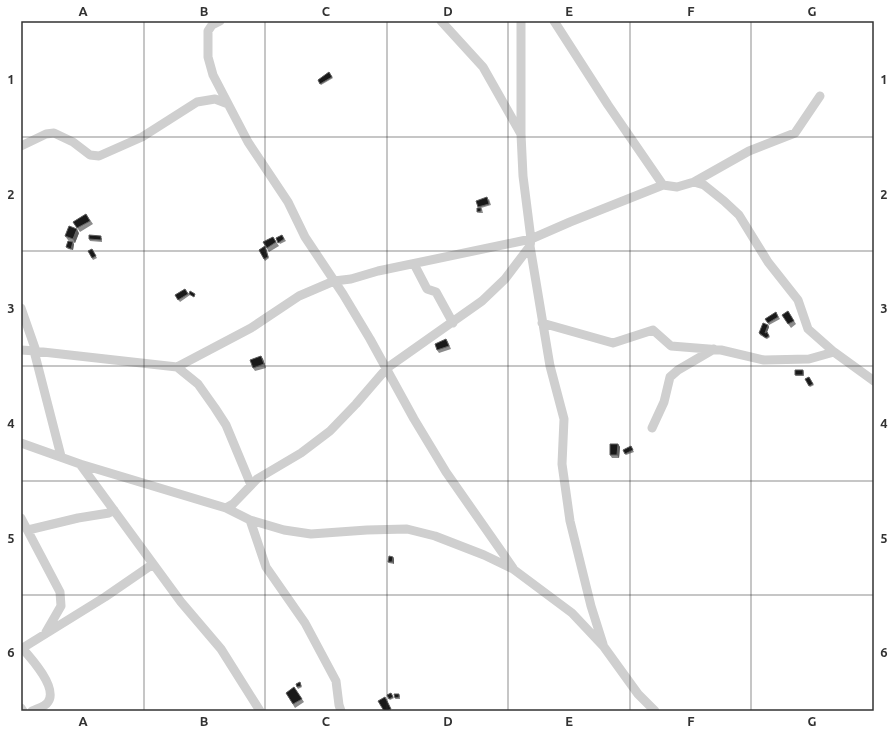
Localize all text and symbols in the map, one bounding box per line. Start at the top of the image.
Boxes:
text: A [78,4,88,18]
text: B [200,4,209,18]
text: C [322,4,331,18]
text: D [443,4,453,18]
text: E [565,4,573,18]
text: F [687,4,695,18]
text: G [808,4,817,18]
text: 1 [7,72,15,86]
text: 1 [880,72,888,86]
text: 2 [7,187,15,201]
text: 2 [880,187,888,201]
text: 3 [7,301,15,315]
text: 3 [880,301,888,315]
text: 4 [7,416,15,430]
text: 4 [880,416,888,430]
text: 5 [7,531,15,545]
text: 5 [880,531,888,545]
text: 6 [7,645,15,659]
text: 6 [880,645,888,659]
text: A [78,714,88,728]
text: B [200,714,209,728]
text: C [322,714,331,728]
text: D [443,714,453,728]
text: E [565,714,573,728]
text: F [687,714,695,728]
text: G [808,714,817,728]

